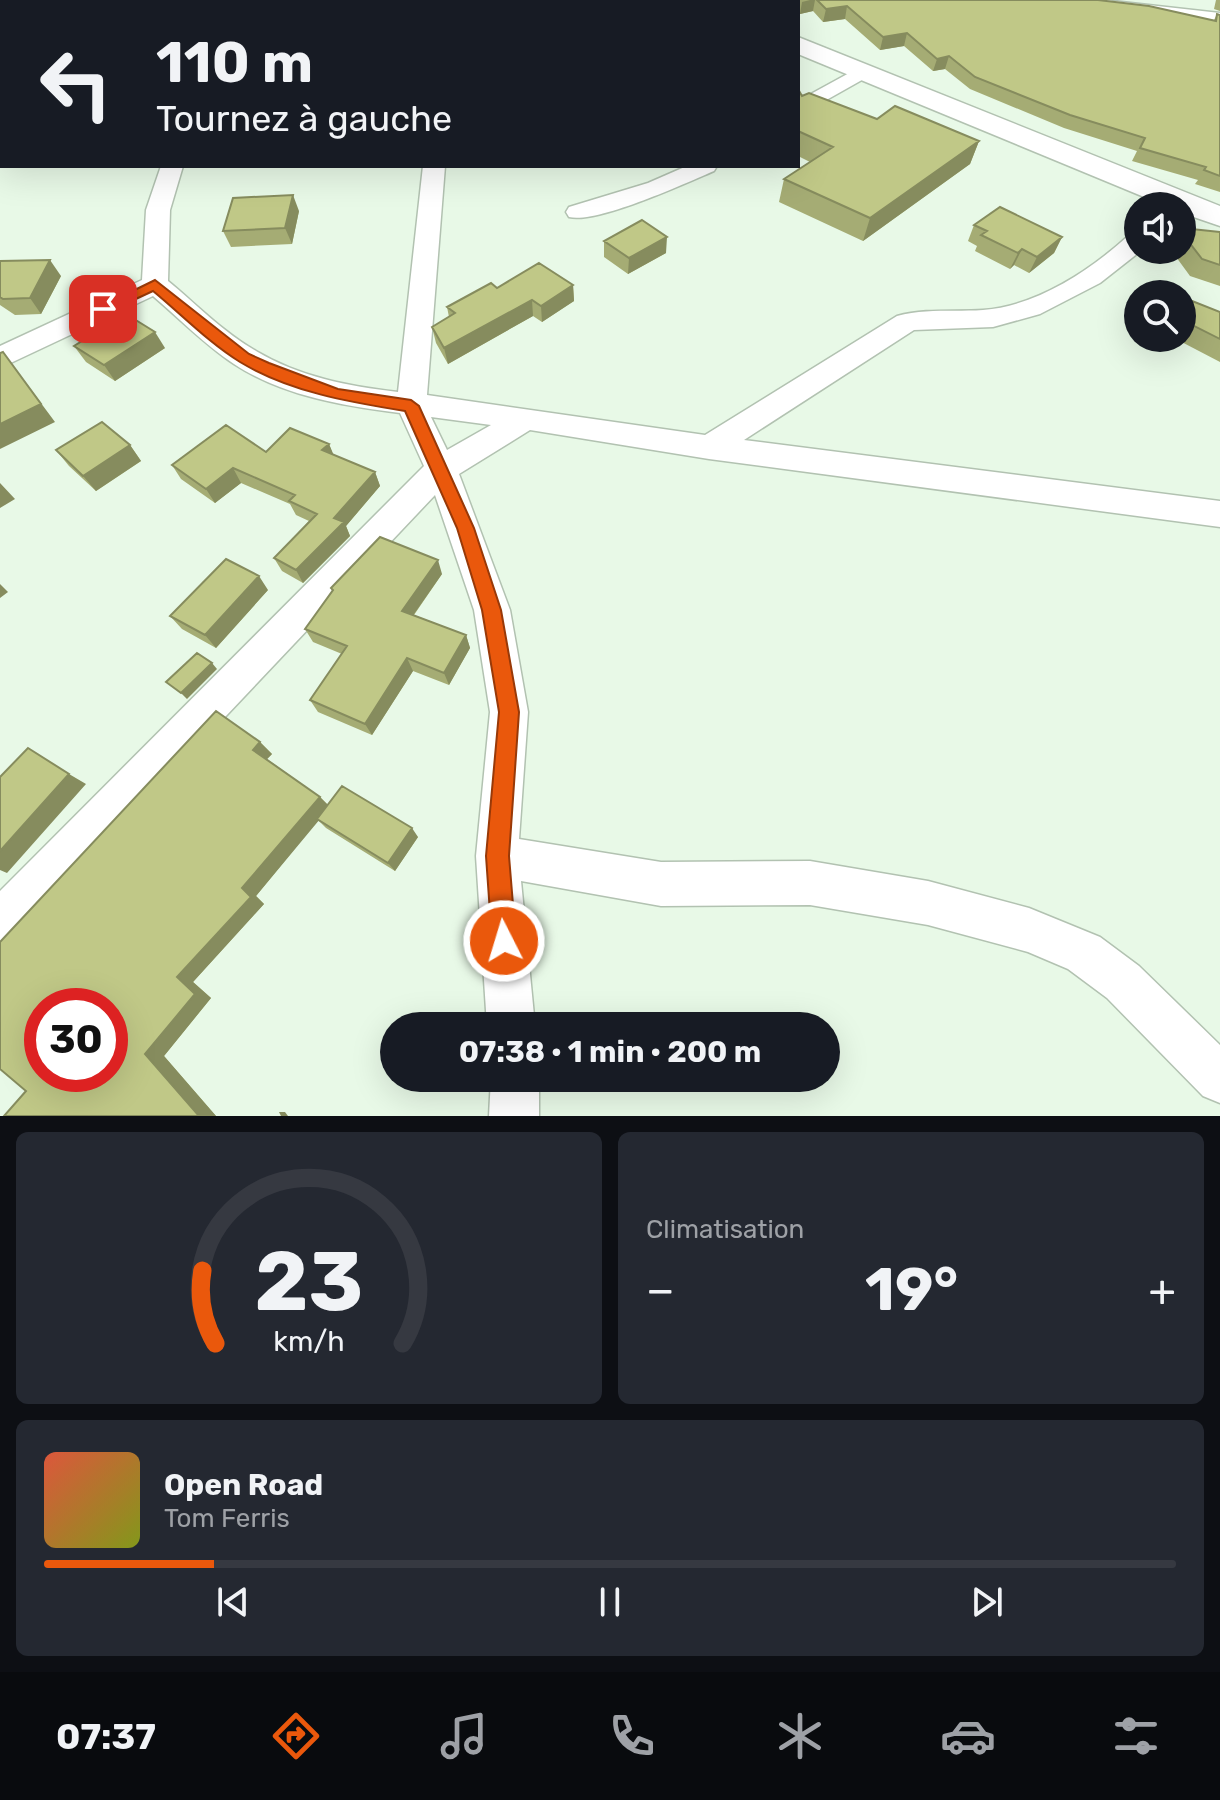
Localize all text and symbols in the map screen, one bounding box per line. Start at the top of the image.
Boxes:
text: 110 m [156,30,313,96]
icon: left [24,32,128,136]
text: Tournez à gauche [156,97,452,140]
map controls [1124,192,1196,352]
button: sound [1124,192,1196,264]
pin [69,275,137,343]
button: search [1124,280,1196,352]
icon: arrive [81,287,125,331]
position arrow [462,899,546,983]
speed limit sign: 30 [24,988,128,1092]
text: 07:38 · 1 min · 200 m [459,1034,761,1070]
text: Climatisation [646,1214,804,1245]
text: 23 [255,1232,363,1331]
text: 19° [865,1254,958,1325]
text: − [646,1264,675,1316]
text: + [1149,1264,1176,1316]
text: km/h [273,1324,345,1358]
text: Open Road [164,1467,323,1503]
text: Tom Ferris [164,1503,290,1534]
icon: previous [211,1580,255,1624]
icon: pause [588,1580,632,1624]
icon: next [965,1580,1009,1624]
icon: directions [268,1708,324,1764]
icon: music [436,1708,492,1764]
icon: phone [604,1708,660,1764]
icon: climate [772,1708,828,1764]
icon: car [940,1708,996,1764]
icon: filters [1108,1708,1164,1764]
text: 07:37 [56,1715,156,1758]

